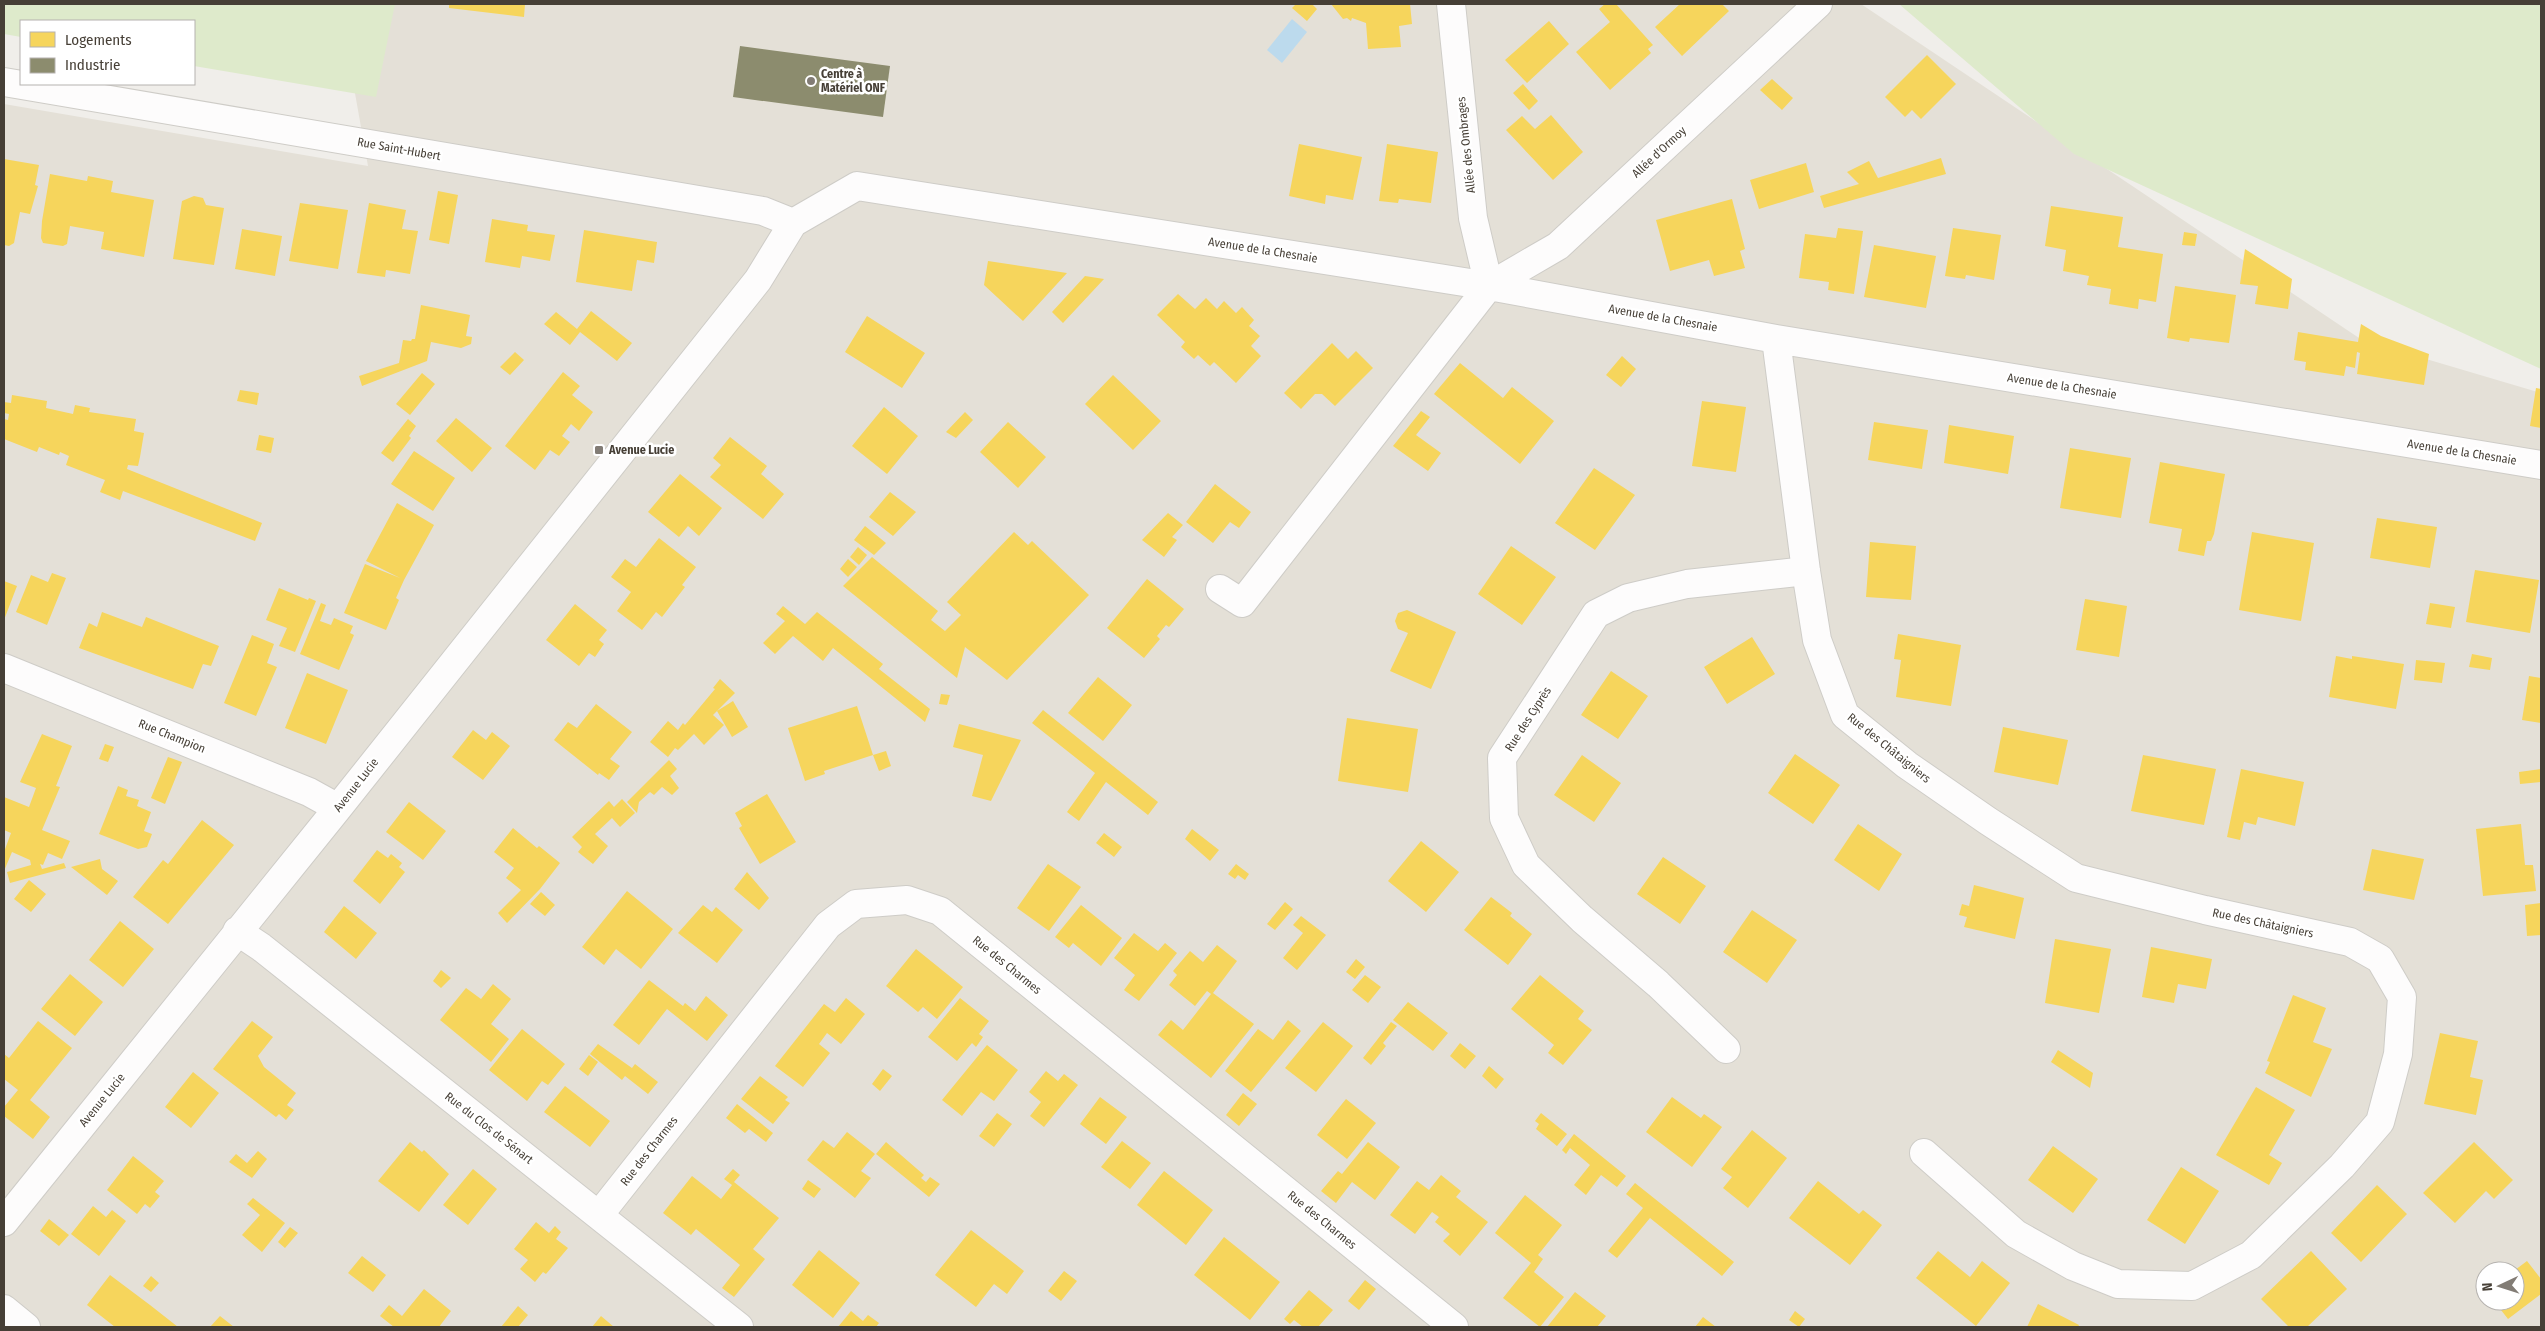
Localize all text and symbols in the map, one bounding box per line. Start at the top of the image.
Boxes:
legend [20,20,195,85]
text: Logements [65,31,132,49]
text: Industrie [65,56,120,74]
place label: Centre à Matériel ONF [821,67,886,95]
marker: Centre à Matériel ONF [805,75,817,87]
street label: Allée des Ombrages [1454,96,1478,194]
street label: Allée d'Ormoy [1629,123,1689,181]
street label: Rue Saint-Hubert [356,135,442,163]
street label: Avenue de la Chesnaie [1207,234,1319,266]
street label: Avenue de la Chesnaie [1607,302,1719,334]
street label: Avenue de la Chesnaie [2006,370,2118,402]
street label: Avenue de la Chesnaie [2406,436,2518,468]
place label: Avenue Lucie [608,443,674,457]
marker: Avenue Lucie [593,444,605,456]
street label: Rue des Cyprès [1502,684,1554,754]
street label: Rue des Châtaigniers [1845,710,1933,786]
street label: Rue Champion [136,716,208,756]
street label: Avenue Lucie [331,755,381,815]
street label: Rue des Châtaigniers [2211,905,2315,941]
street label: Rue des Charmes [970,933,1044,997]
street label: Avenue Lucie [76,1071,128,1129]
street label: Rue du Clos de Sénart [442,1089,536,1167]
street label: Rue des Charmes [617,1113,681,1189]
street label: Rue des Charmes [1285,1188,1359,1252]
north arrow [2475,1261,2525,1311]
text: N [2479,1282,2496,1292]

